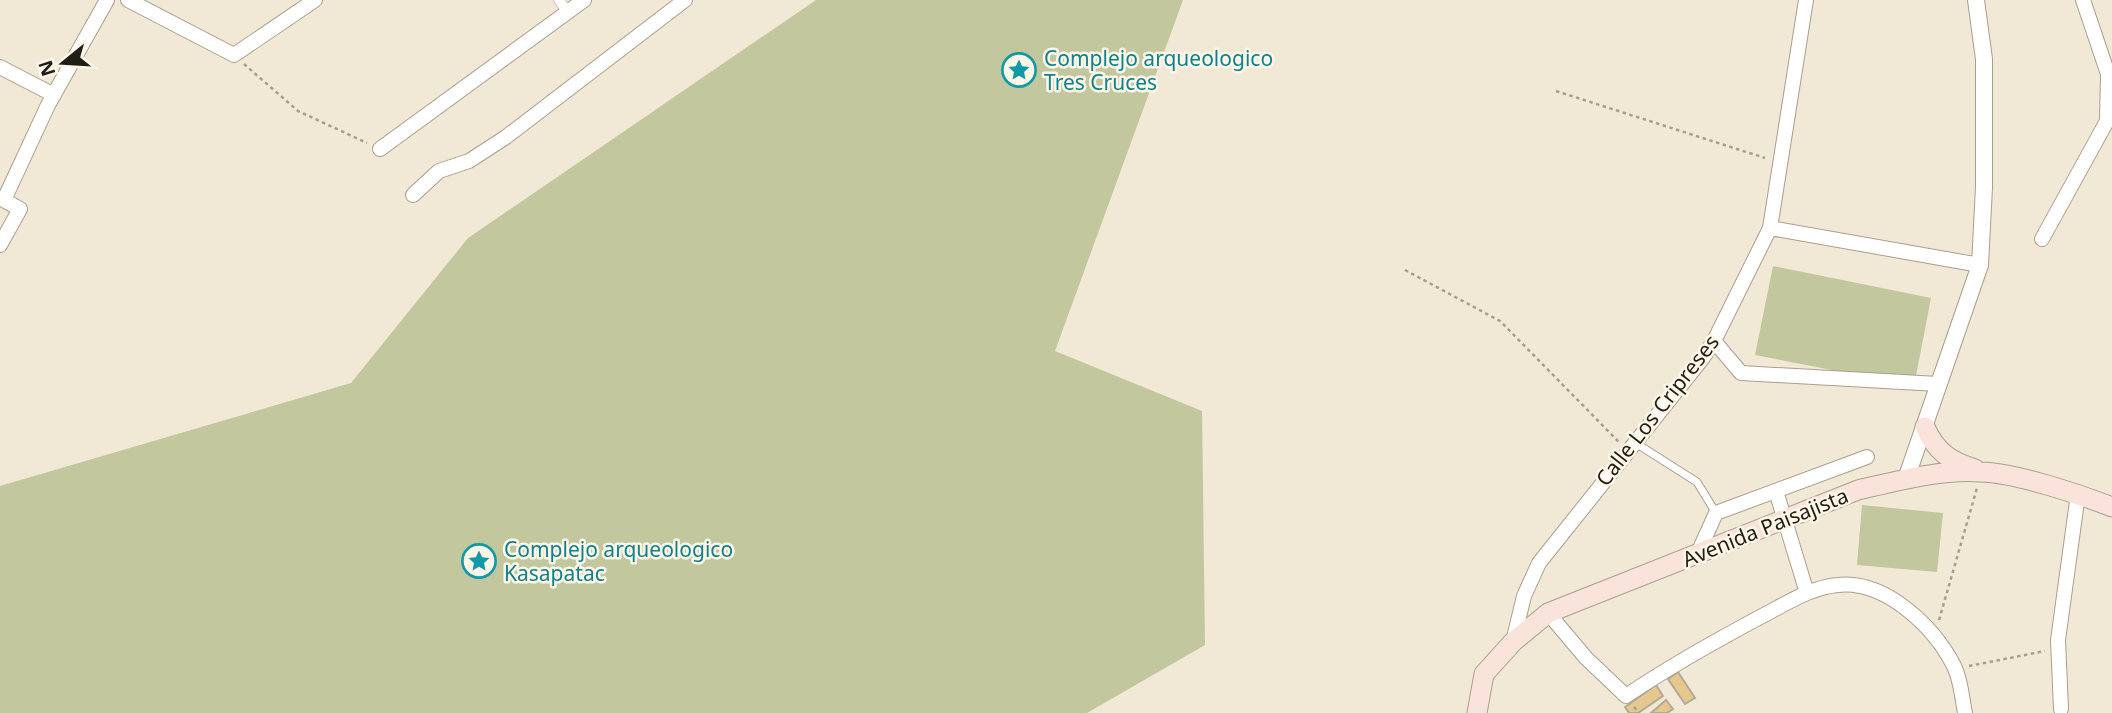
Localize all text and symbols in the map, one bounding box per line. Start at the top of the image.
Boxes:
north arrow [28,28,98,98]
place label: Complejo arqueologico Tres Cruces [1044,44,1273,96]
place icon: Complejo arqueologico Tres Cruces [1000,51,1038,89]
text: N [32,57,62,80]
street label: Calle Los Cripreses [1589,329,1725,491]
street label: Avenida Paisajista [1678,481,1852,573]
place label: Complejo arqueologico Kasapatac [504,535,733,587]
place icon: Complejo arqueologico Kasapatac [460,542,498,580]

